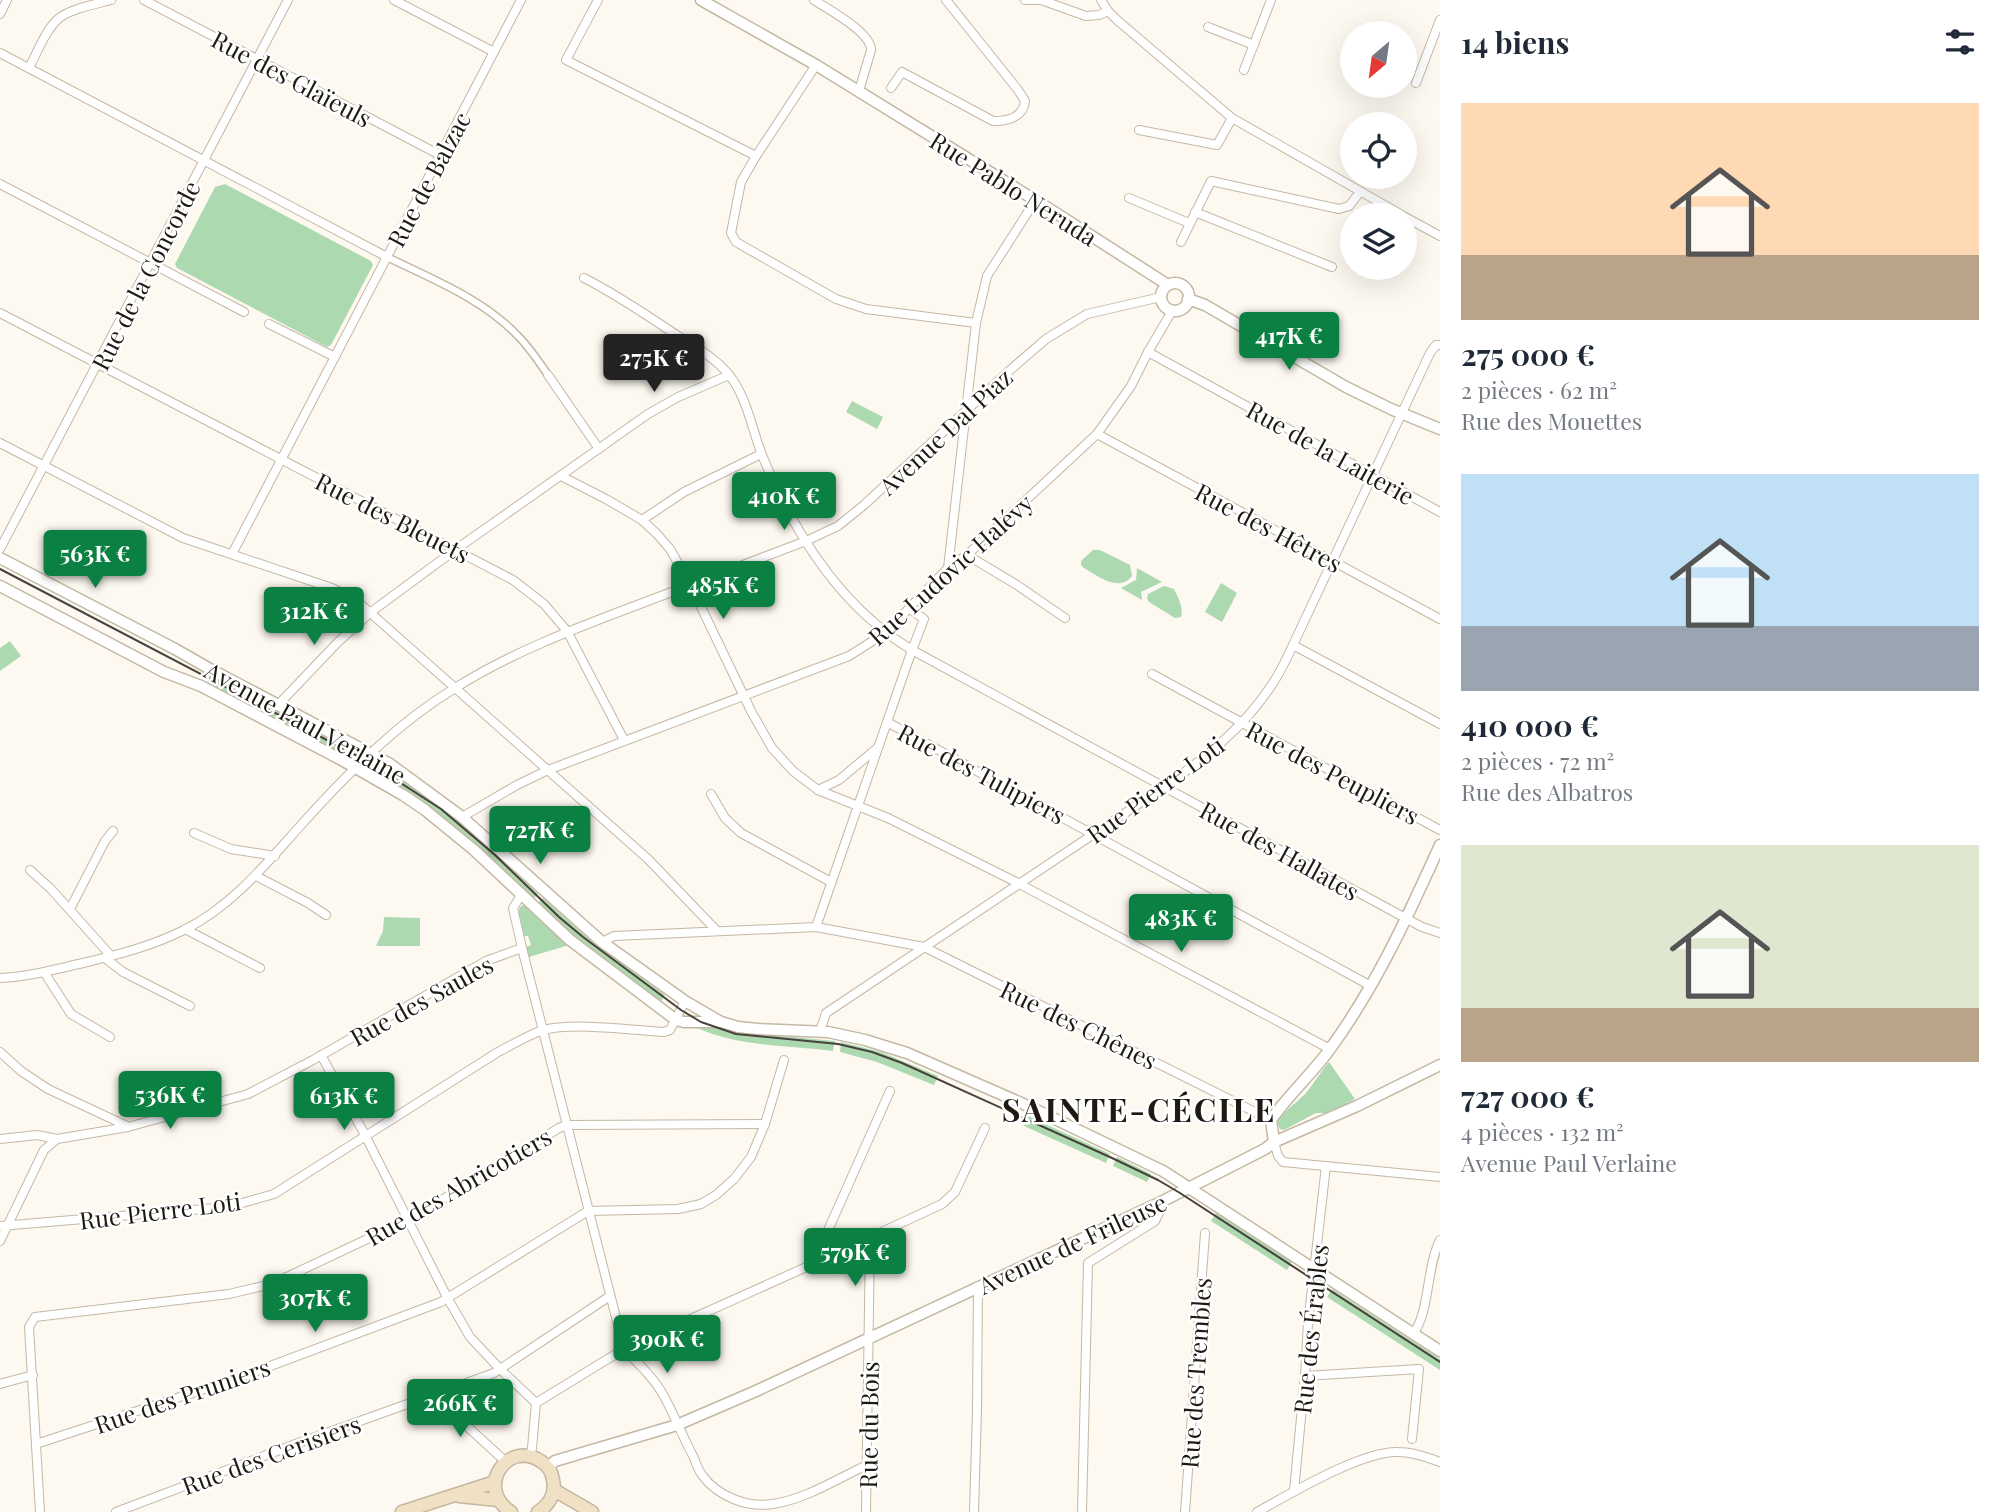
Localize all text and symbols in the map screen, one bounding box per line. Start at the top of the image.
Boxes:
north arrow [1340,21,1418,98]
map controls [1340,21,1417,280]
street label: Rue des Glaïeuls [206,22,378,134]
text: 14 biens [1461,22,1569,62]
icon: filters [1941,23,1979,61]
street label: Rue de Balzac [379,106,477,252]
button: locate [1340,112,1417,189]
street label: Rue Pablo Neruda [924,124,1104,252]
icon: home [1657,149,1783,275]
street label: Rue de la Concorde [83,175,207,375]
button: layers [1340,203,1417,280]
pin: 417K € [1232,312,1346,372]
text: 417K € [1255,319,1323,350]
pin: 275K € [597,334,711,394]
text: 275 000 € [1461,334,1595,374]
text: 275K € [619,341,689,372]
street label: Avenue Dal Piaz [871,361,1019,502]
text: 2 pièces · 62 m² [1461,374,1617,405]
street label: Rue de la Laiterie [1241,393,1421,511]
text: Rue des Mouettes [1461,405,1642,436]
street label: Rue des Bleuets [310,464,476,570]
pin: 410K € [727,472,841,532]
street label: Rue des Hêtres [1190,475,1348,579]
text: 410K € [748,479,820,510]
street label: Rue Ludovic Halévy [861,486,1039,652]
icon: home [1657,520,1783,646]
pin: 563K € [38,530,152,590]
text: 563K € [60,537,130,568]
pin: 485K € [666,562,780,621]
text: 485K € [687,568,759,599]
pin: 312K € [257,588,371,647]
text: 312K € [280,594,348,625]
street label: Avenue Paul Verlaine [199,653,412,791]
text: 410 000 € [1461,705,1599,745]
street label: Rue des Peupliers [1241,713,1425,831]
street label: Rue des Tulipiers [893,715,1071,831]
street label: Rue Pierre Loti [1080,728,1230,850]
text: 2 pièces · 72 m² [1461,745,1614,776]
text: Rue des Albatros [1461,776,1633,807]
street label: Rue des Hallates [1195,793,1365,907]
pin: 727K € [483,806,597,866]
text: 727K € [505,813,575,844]
icon: home [1657,891,1783,1017]
pin: 483K € [1124,894,1238,954]
text: 483K € [1145,901,1217,932]
street label: Rue des Saules [344,948,498,1052]
street label: Rue des Chênes [995,972,1163,1076]
pin: 536K € [113,1072,227,1131]
pin: 613K € [287,1072,401,1132]
text: 727 000 € [1461,1076,1595,1116]
text: 536K € [135,1078,205,1109]
text: 613K € [309,1079,379,1110]
district label: SAINTE-CÉCILE [1002,1087,1276,1130]
text: 4 pièces · 132 m² [1461,1116,1624,1147]
street label: Rue des Abricotiers [359,1120,557,1252]
text: Avenue Paul Verlaine [1461,1147,1677,1178]
street label: Rue Pierre Loti [77,1184,243,1236]
street label: Avenue de Frileuse [972,1185,1171,1301]
pin: 579K € [798,1228,912,1288]
text: 579K € [820,1235,890,1266]
street label: Rue des Érables [1285,1243,1335,1415]
pin: 307K € [258,1274,372,1334]
street label: Rue des Trembles [1172,1277,1218,1469]
text: 307K € [279,1281,351,1312]
pin: 390K € [610,1316,724,1375]
text: 390K € [629,1322,705,1353]
street label: Rue des Pruniers [90,1350,274,1440]
street label: Rue du Bois [851,1361,885,1489]
pin: 266K € [403,1380,517,1439]
text: 266K € [423,1386,497,1417]
street label: Rue des Cerisiers [177,1407,365,1501]

